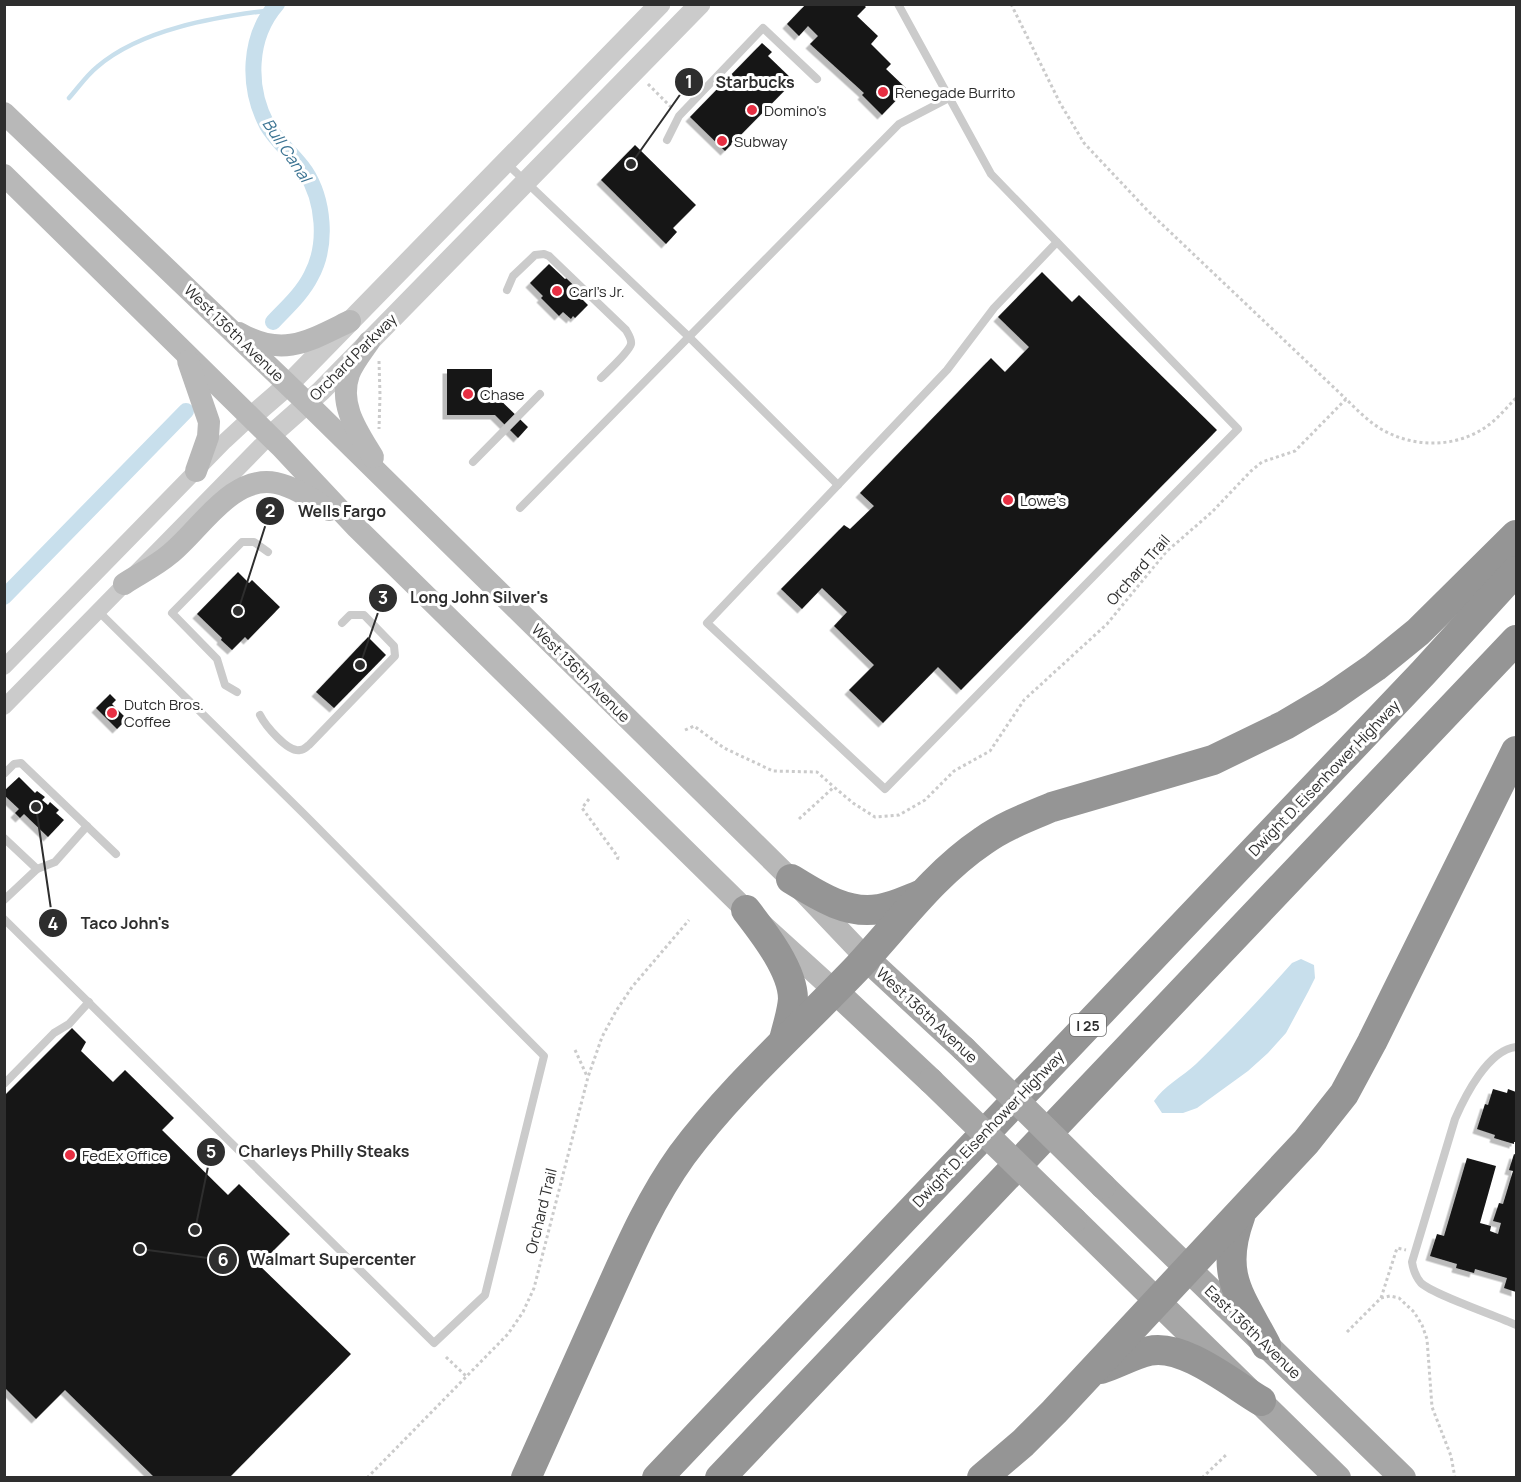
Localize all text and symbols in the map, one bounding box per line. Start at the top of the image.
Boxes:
callout: Starbucks [674,65,807,99]
text: 1 [685,69,693,93]
text: Starbucks [715,71,795,93]
place label: Renegade Burrito [895,82,1016,103]
marker: Renegade Burrito [876,85,890,99]
place label: Domino's [764,100,826,121]
marker: Domino's [745,103,759,117]
water label: Bull Canal [258,114,318,188]
place label: Subway [734,131,788,152]
marker: Subway [715,134,729,148]
street label: West 136th Avenue [179,280,289,386]
place label: Carl's Jr. [569,281,625,302]
marker: Carl's Jr. [550,284,564,298]
street label: Orchard Parkway [305,309,401,405]
place label: Chase [480,384,525,405]
marker: Chase [461,387,475,401]
place label: Lowe's [1020,490,1066,511]
marker: Lowe's [1001,493,1015,507]
callout: Wells Fargo [255,494,398,528]
text: 2 [265,498,275,522]
text: Wells Fargo [298,500,386,522]
street label: Orchard Trail [1101,530,1175,610]
callout: Long John Silver's [368,581,560,615]
text: 3 [378,585,388,609]
text: Long John Silver's [410,586,548,608]
street label: West 136th Avenue [527,619,635,727]
place label: Dutch Bros. Coffee [124,694,204,732]
street label: Dwight D. Eisenhower Highway [1244,695,1404,861]
marker: Dutch Bros. Coffee [105,706,119,720]
callout: Taco John's [38,906,181,940]
text: 4 [48,911,59,935]
text: Taco John's [81,912,170,934]
street label: West 136th Avenue [872,962,982,1068]
road number: I 25 [1070,1014,1106,1036]
street label: Dwight D. Eisenhower Highway [908,1046,1068,1212]
callout: Charleys Philly Steaks [196,1135,421,1169]
text: 5 [206,1139,216,1163]
text: Charleys Philly Steaks [239,1140,410,1162]
place label: FedEx Office [82,1145,168,1166]
marker: FedEx Office [63,1148,77,1162]
street label: Orchard Trail [520,1166,562,1256]
callout: Walmart Supercenter [208,1243,428,1277]
text: 6 [217,1247,229,1271]
text: Walmart Supercenter [250,1248,416,1270]
street label: East 136th Avenue [1200,1281,1306,1384]

